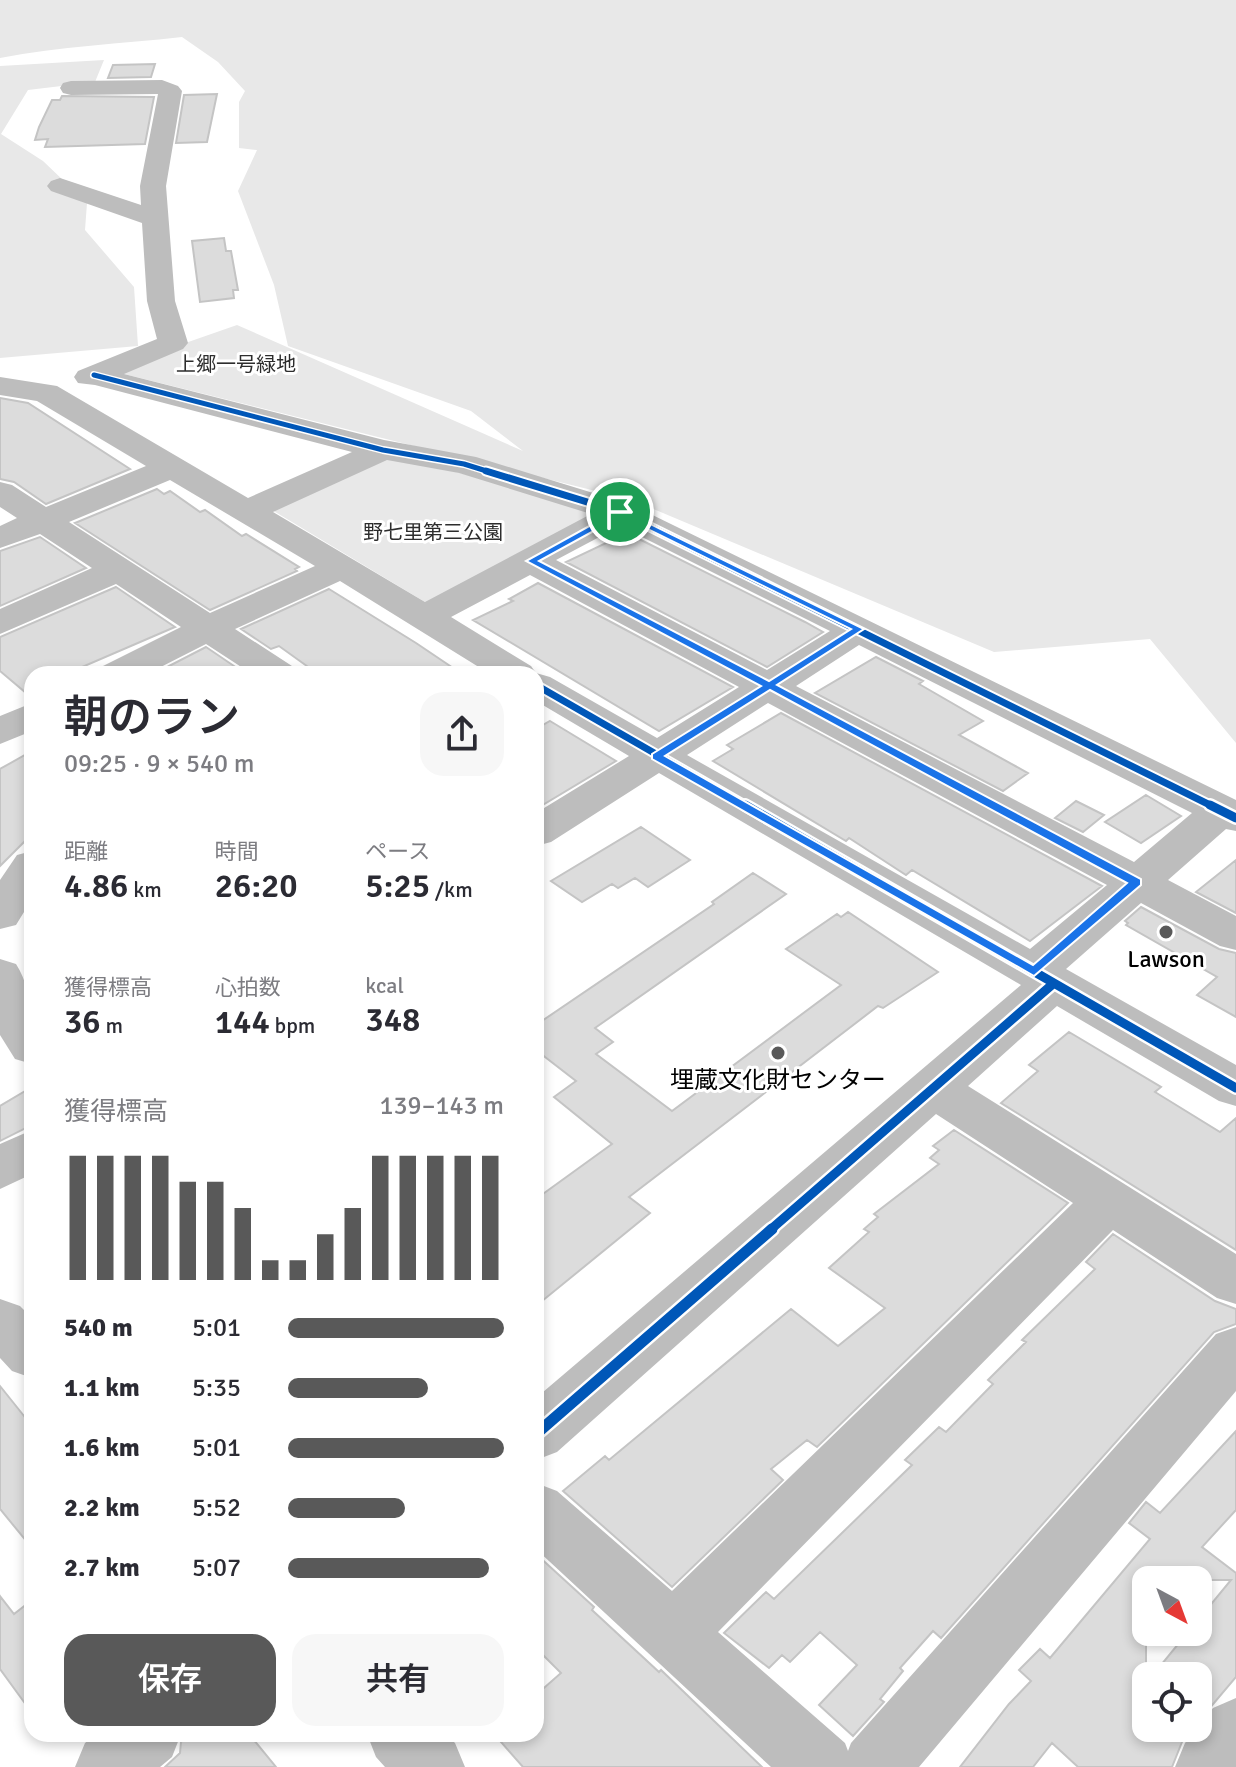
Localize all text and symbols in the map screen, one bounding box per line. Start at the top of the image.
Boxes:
park label: 上郷一号緑地 [176,352,296,377]
pin [586,478,654,546]
icon: arrive [598,490,642,534]
park label: 野七里第三公園 [363,520,503,545]
text: 朝のラン [64,691,240,745]
button: share [420,692,504,776]
text: 09:25 · 9 × 540 m [64,748,255,780]
text: 距離 [64,838,108,865]
text: 時間 [215,838,259,865]
text: ペース [365,838,430,865]
text: 4.86 [64,865,128,907]
text: 26:20 [215,865,298,907]
text: 5:25 [365,865,430,907]
text: km [128,876,162,903]
text: /km [430,876,473,903]
marker: Lawson [1157,923,1175,941]
place label: Lawson [1127,944,1205,974]
text: kcal [365,972,404,999]
text: 獲得標高 [64,974,152,1001]
text: 心拍数 [215,974,281,1001]
text: 348 [365,999,420,1041]
text: 36 [64,1001,101,1043]
text: 144 [215,1001,270,1043]
text: m [101,1012,123,1039]
text: bpm [270,1012,315,1039]
marker: 埋蔵文化財センター [769,1044,787,1062]
place label: 埋蔵文化財センター [670,1065,886,1095]
text: 139–143 m [380,1090,504,1122]
text: 獲得標高 [64,1096,168,1128]
text: 540 m [64,1312,133,1344]
text: 5:01 [192,1312,241,1344]
text: 1.1 km [64,1372,140,1404]
text: 5:35 [192,1372,241,1404]
text: 1.6 km [64,1432,140,1464]
text: 5:01 [192,1432,241,1464]
text: 2.2 km [64,1492,140,1524]
text: 5:52 [192,1492,241,1524]
text: 2.7 km [64,1552,140,1584]
text: 5:07 [192,1552,241,1584]
north arrow [1132,1566,1212,1646]
map controls [1132,1566,1212,1742]
button: 保存 [64,1634,276,1726]
button: 共有 [292,1634,504,1726]
button: locate [1132,1662,1212,1742]

